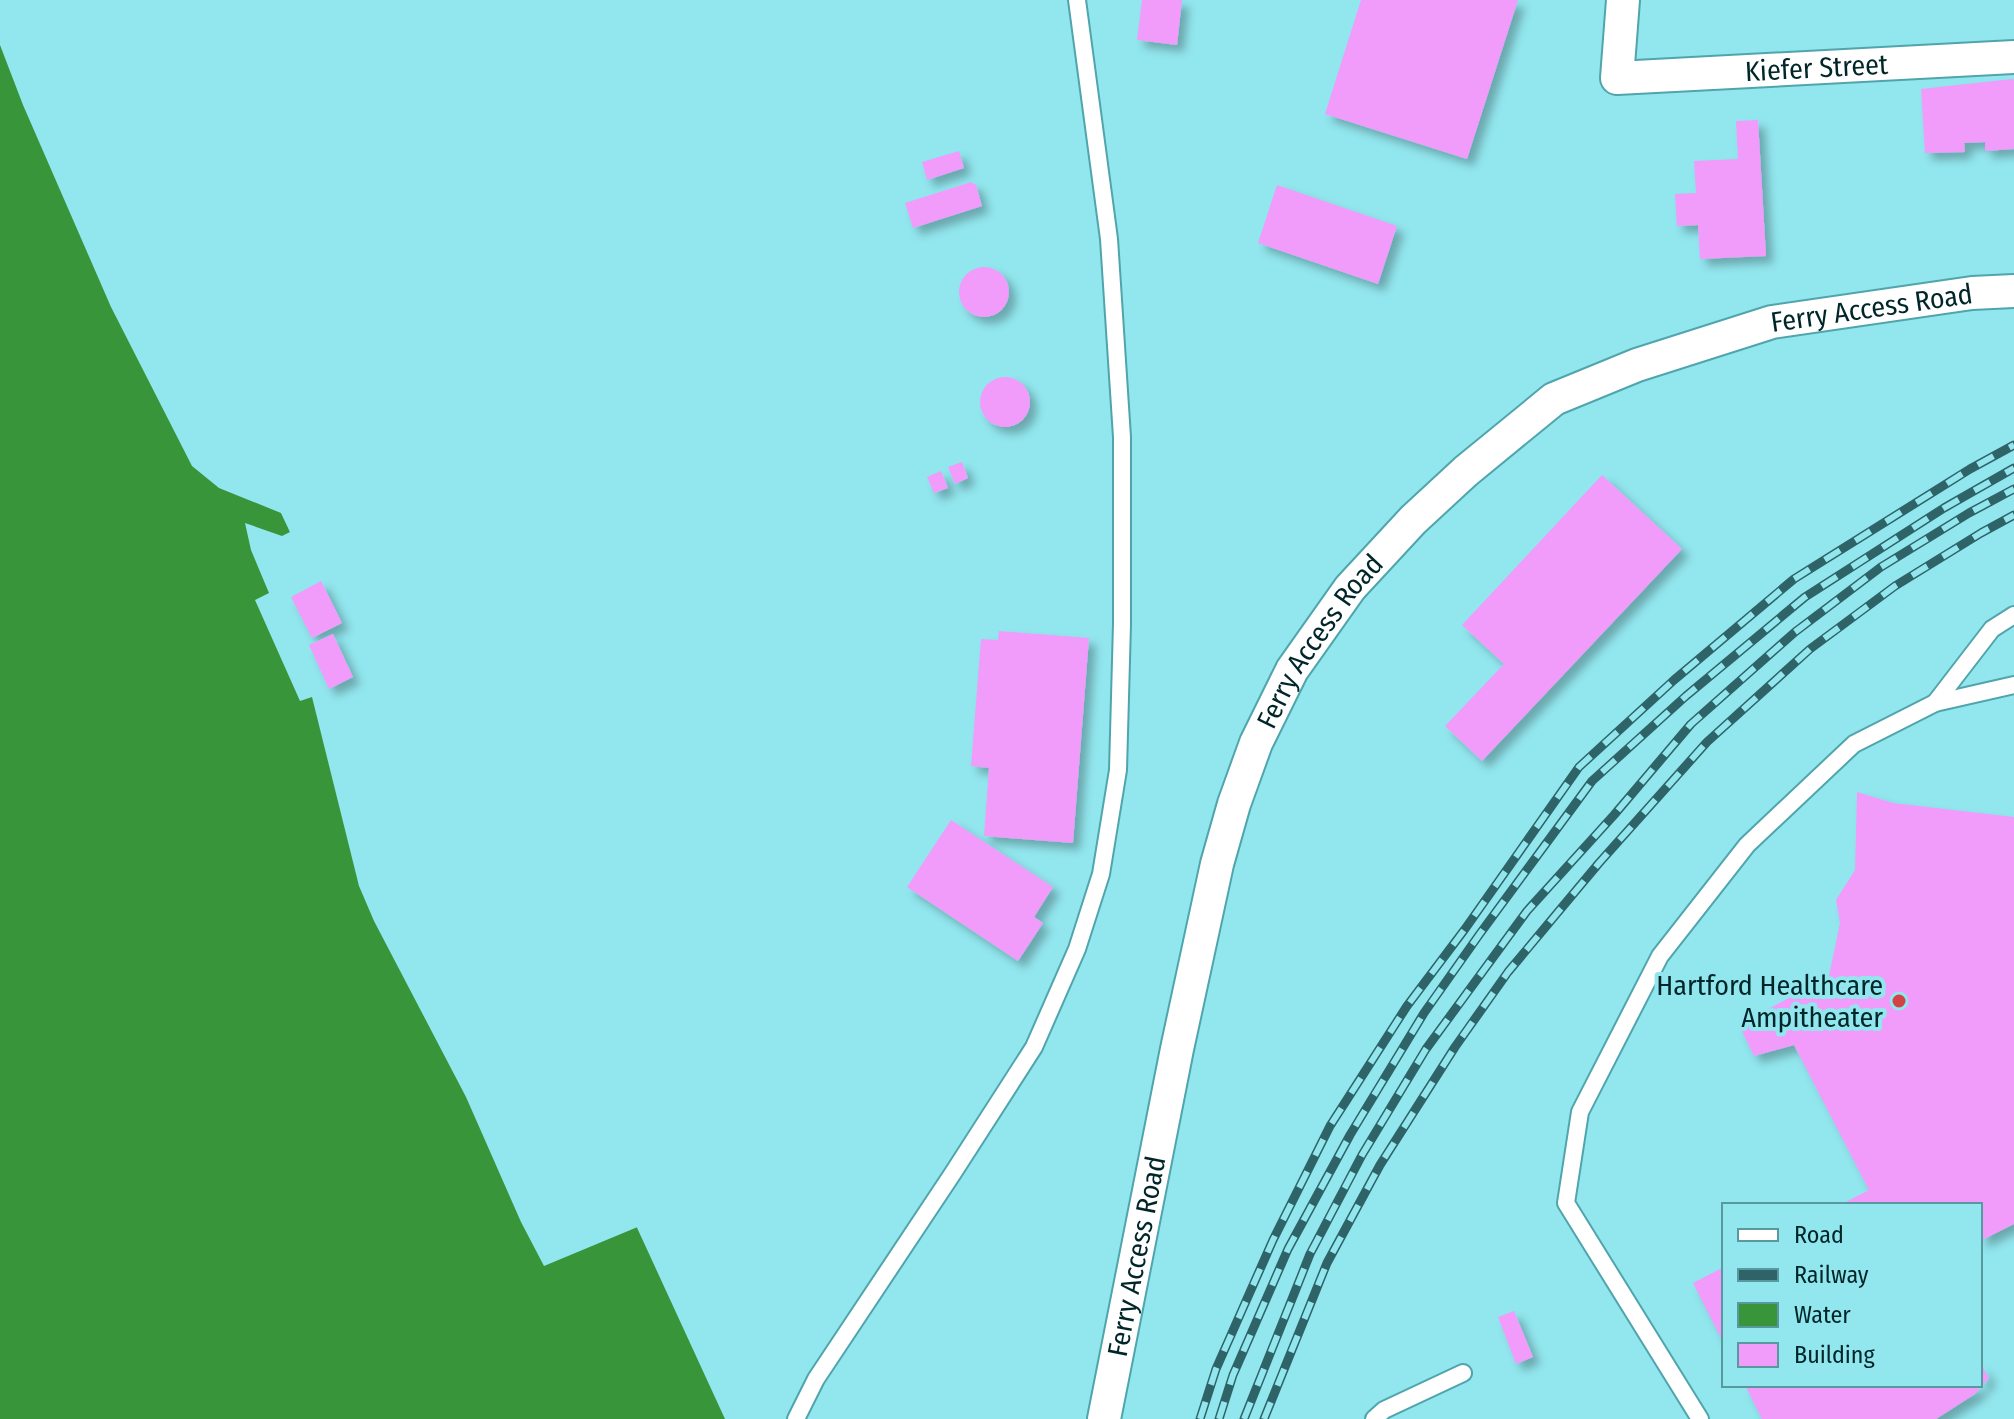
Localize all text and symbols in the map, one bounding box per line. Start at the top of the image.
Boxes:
street label: Kiefer Street [1744,48,1890,88]
street label: Ferry Access Road [1769,277,1975,339]
street label: Ferry Access Road [1250,548,1390,734]
place label: Hartford Healthcare Ampitheater [1656,969,1883,1034]
marker: Hartford Healthcare Ampitheater [1890,992,1908,1010]
street label: Ferry Access Road [1101,1153,1173,1359]
legend [1722,1203,1982,1387]
text: Road [1794,1221,1844,1249]
text: Railway [1794,1261,1869,1289]
text: Water [1794,1301,1851,1329]
text: Building [1794,1341,1876,1369]

